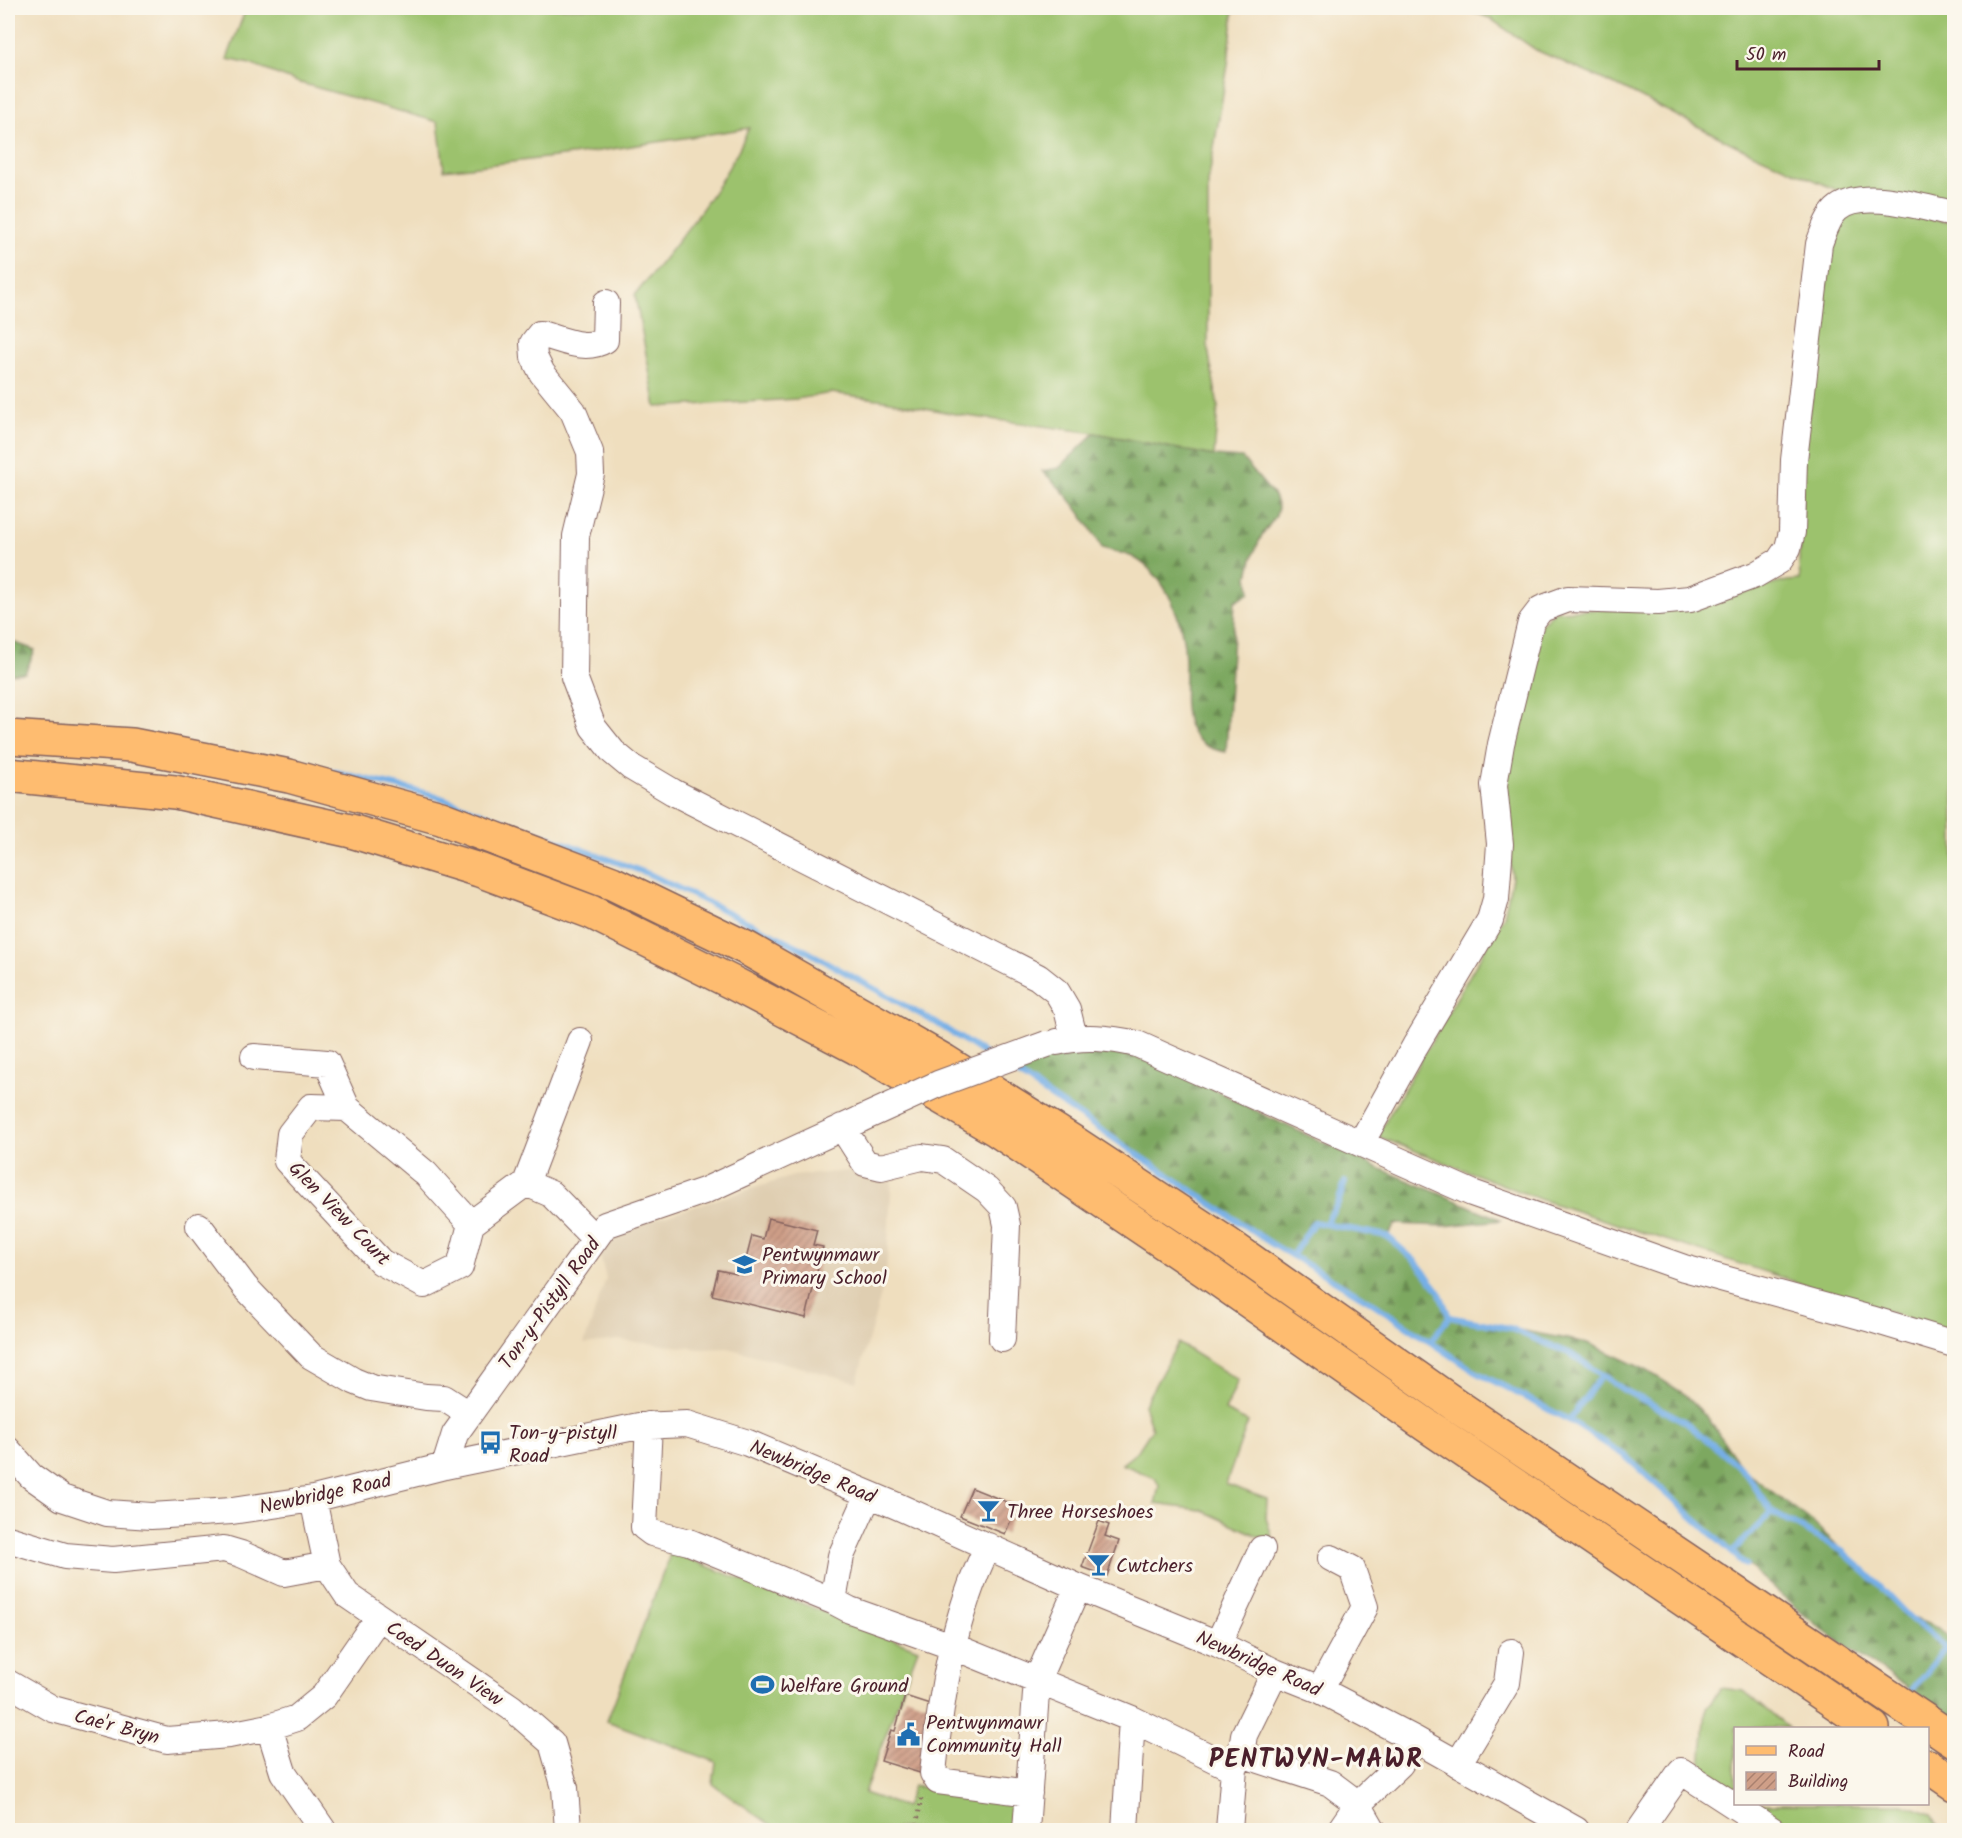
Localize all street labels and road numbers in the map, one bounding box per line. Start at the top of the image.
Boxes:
street label: Glen View Court [280,1154,397,1274]
street label: Ton-y-Pistyll Road [491,1230,610,1377]
street label: Newbridge Road [744,1432,881,1514]
street label: Newbridge Road [256,1465,396,1525]
street label: Coed Duon View [378,1613,510,1716]
street label: Newbridge Road [1190,1623,1327,1707]
street label: Cae'r Bryn [70,1701,163,1755]

